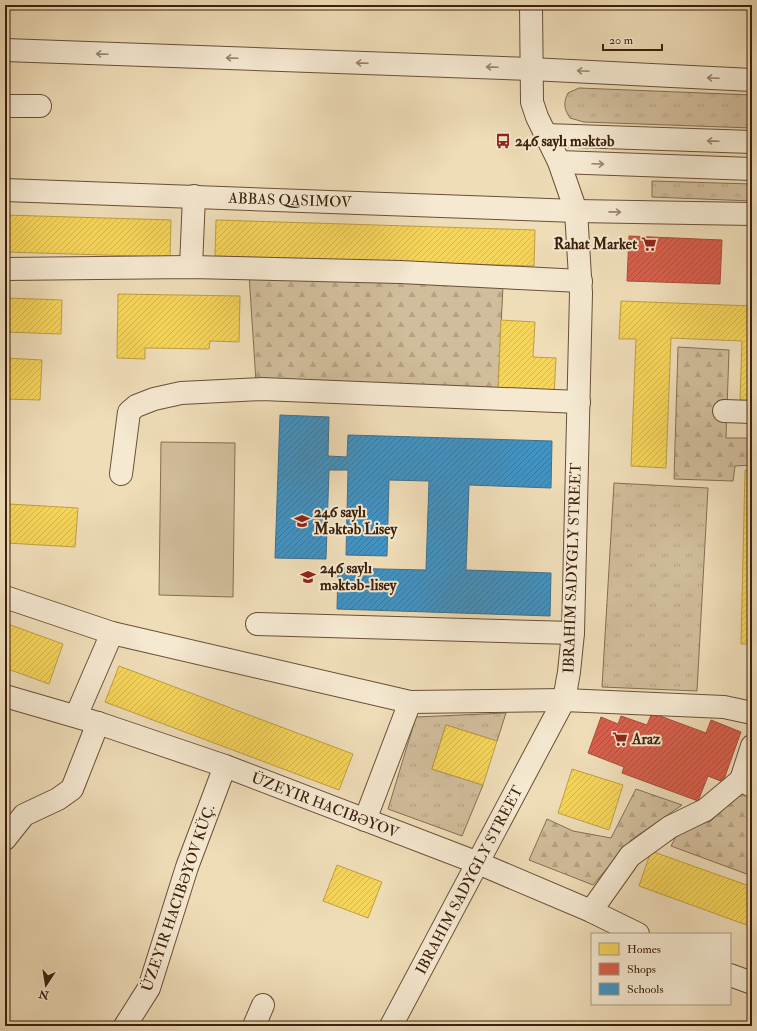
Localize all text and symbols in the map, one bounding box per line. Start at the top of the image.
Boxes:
scale bar [603,26,662,52]
text: 20 m [609,33,634,48]
one-way arrow [96,50,109,57]
one-way arrow [226,55,239,62]
one-way arrow [356,59,369,67]
one-way arrow [486,64,499,71]
one-way arrow [577,68,590,75]
one-way arrow [707,74,720,82]
bus stop icon: 246 saylı mәktәb [494,132,512,150]
place label: 246 saylı mәktәb [515,132,615,152]
one-way arrow [707,137,720,145]
one-way arrow [591,160,604,168]
street label: ABBAS QASIMOV [227,189,353,212]
one-way arrow [608,208,621,215]
place label: Rahat Market [554,235,637,254]
supermarket icon: Rahat Market [640,235,658,253]
street label: IBRAHIM SADYGLY STREET [559,462,586,674]
place label: 246 saylı Məktəb Lisey [313,503,399,540]
school or university icon: 246 saylı Məktəb Lisey [293,512,311,530]
place label: 246 saylı məktəb-lisey [320,559,398,596]
school or university icon: 246 saylı məktəb-lisey [299,568,317,586]
supermarket icon: Araz [611,730,629,748]
place label: Araz [631,730,661,749]
street label: ÜZEYIR HACIBƏYOV [248,768,403,843]
street label: IBRAHIM SADYGLY STREET [412,783,527,978]
street label: ÜZEYIR HACIBƏYOV KÜÇ. [137,802,219,994]
legend [591,933,731,1005]
text: Homes [627,942,661,957]
text: Shops [627,962,656,977]
north arrow [26,965,66,1005]
text: Schools [627,982,664,997]
text: N [37,987,51,1002]

